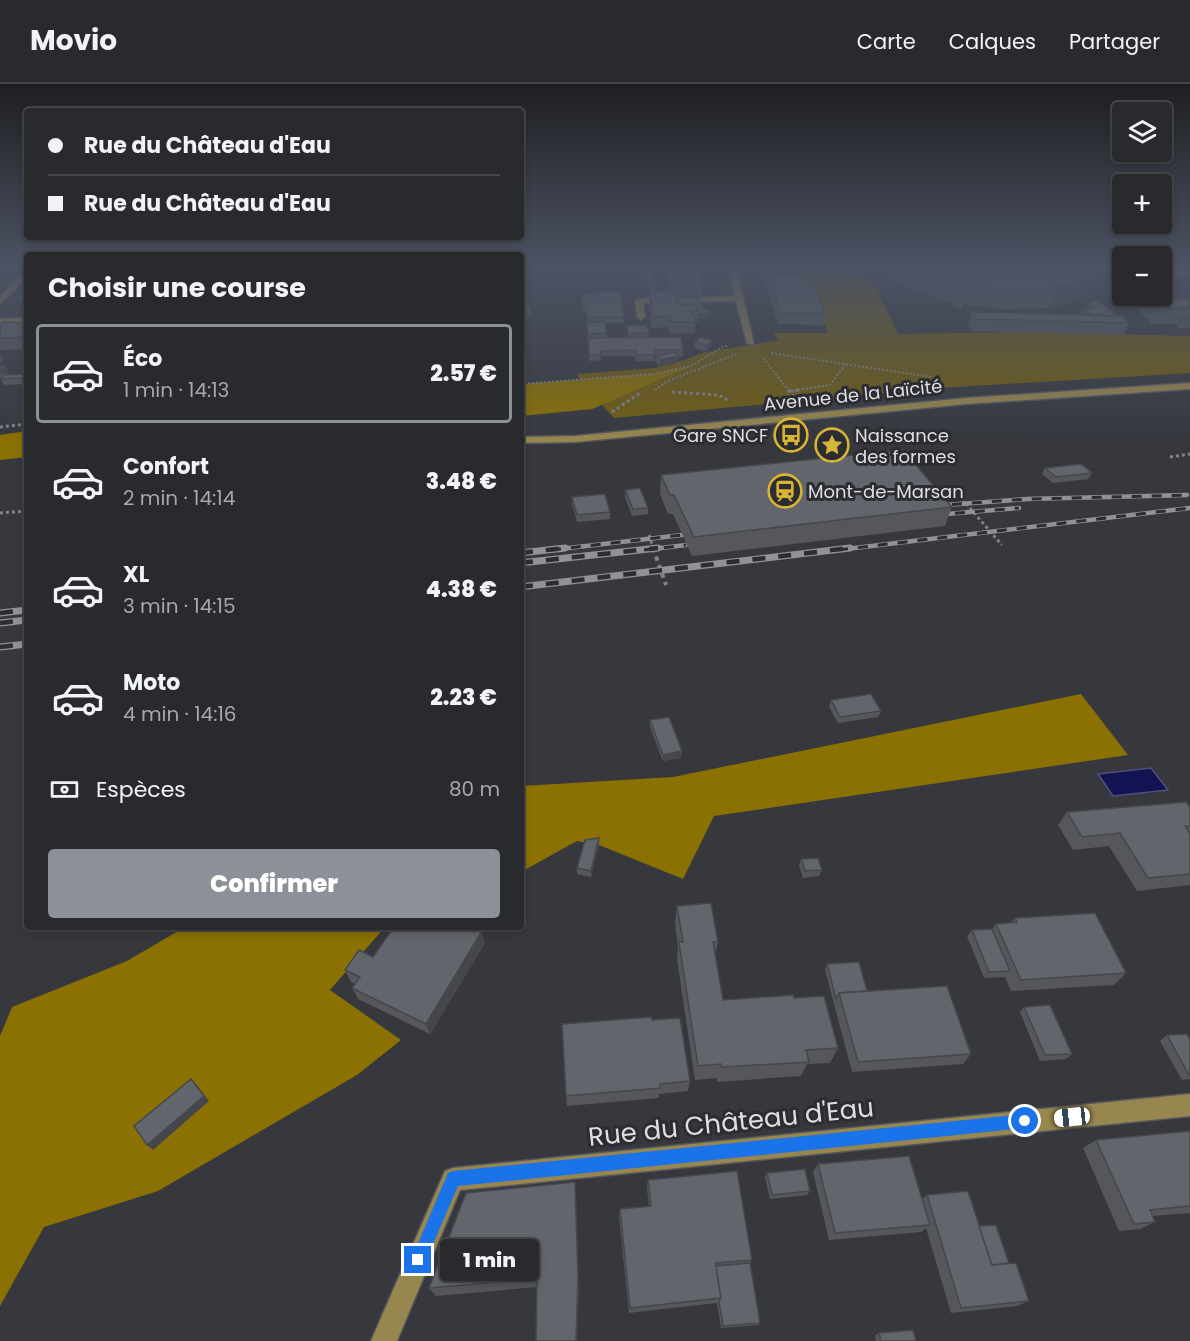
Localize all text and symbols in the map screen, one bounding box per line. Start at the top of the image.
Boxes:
text: Movio [30,21,117,60]
text: Carte [857,27,916,56]
text: Calques [949,27,1036,56]
text: Partager [1069,27,1160,56]
map controls [1112,102,1172,306]
button: layers [1112,102,1172,162]
text: Rue du Château d'Eau [84,130,331,161]
button: + [1112,174,1172,234]
text: Rue du Château d'Eau [84,188,331,219]
button: − [1112,246,1172,306]
text: Choisir une course [48,269,306,306]
text: Éco [123,343,162,374]
icon: car [51,347,105,401]
text: 2.57 € [430,358,497,389]
street label: Avenue de la Laïcité [762,373,944,417]
text: 1 min · 14:13 [123,376,229,404]
bus stop icon: Gare SNCF [773,417,809,453]
place label: Gare SNCF [673,423,768,448]
place label: Naissance des formes [855,423,956,469]
place icon: Naissance des formes [814,427,850,463]
text: Confort [123,451,209,482]
icon: car [51,455,105,509]
text: 3.48 € [426,466,497,497]
station icon: Mont-de-Marsan [767,473,803,509]
place label: Mont-de-Marsan [808,479,964,504]
text: 2 min · 14:14 [123,484,235,512]
text: XL [123,559,149,590]
icon: car [51,563,105,617]
text: 4.38 € [426,574,497,605]
text: 3 min · 14:15 [123,592,236,620]
text: Moto [123,667,180,698]
icon: car [51,671,105,725]
text: 2.23 € [430,682,497,713]
text: 4 min · 14:16 [123,700,237,728]
icon: cash [48,773,81,806]
text: Espèces [96,774,186,805]
text: 80 m [449,775,500,803]
button: Confirmer [48,849,500,918]
street label: Rue du Château d'Eau [586,1089,876,1155]
car [1053,1106,1091,1128]
route start [1011,1107,1038,1134]
callout: 1 min [439,1239,538,1281]
route end [404,1246,431,1273]
text: 1 min [463,1246,516,1274]

